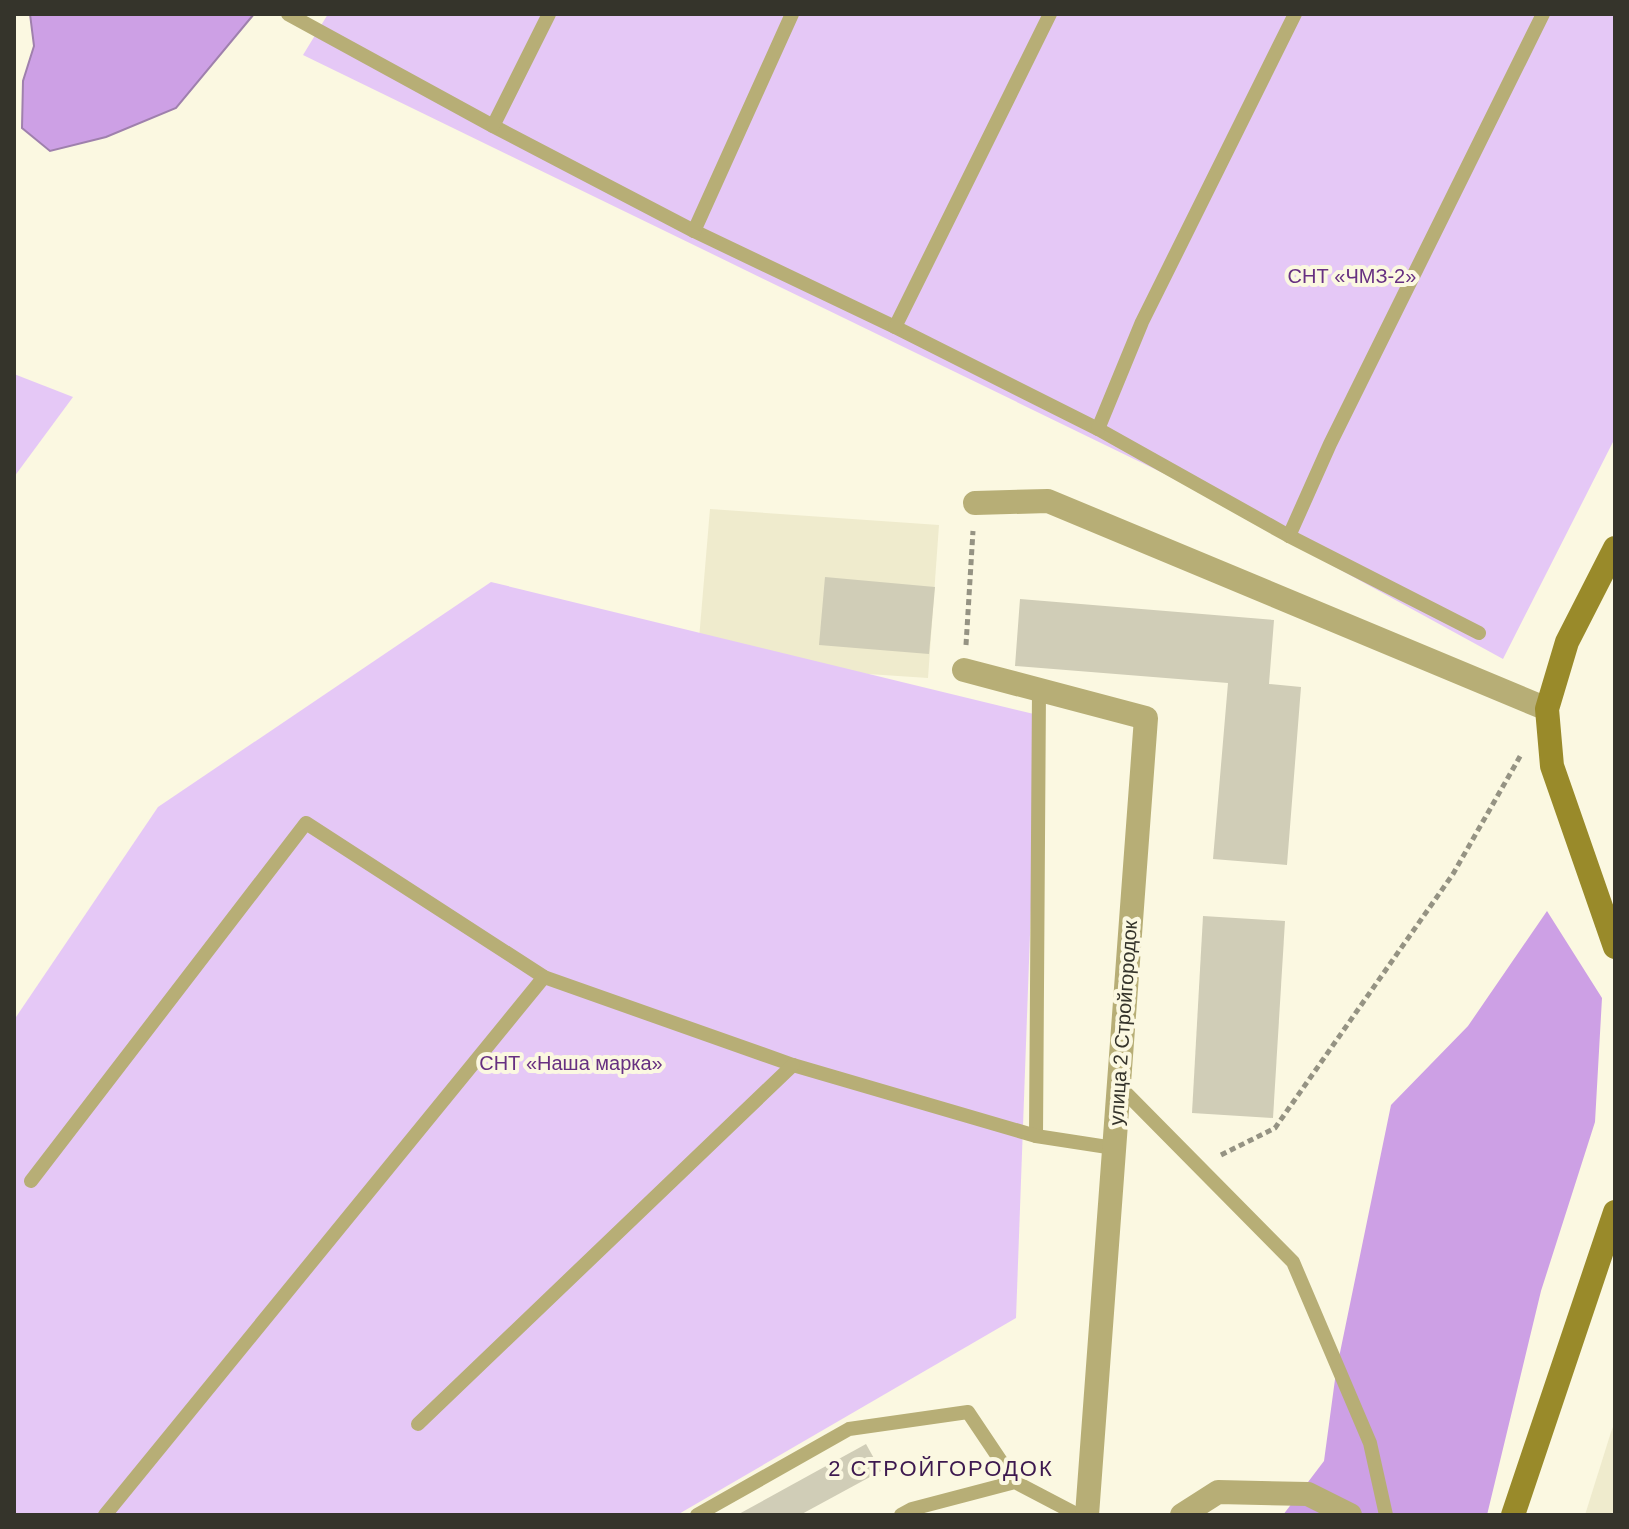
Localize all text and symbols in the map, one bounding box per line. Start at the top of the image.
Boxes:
park label: СНТ «ЧМЗ-2» [1288,265,1416,287]
street label: улица 2 Стройгородок [1105,919,1141,1126]
park label: СНТ «Наша марка» [479,1052,663,1074]
district label: 2 СТРОЙГОРОДОК [828,1456,1054,1481]

